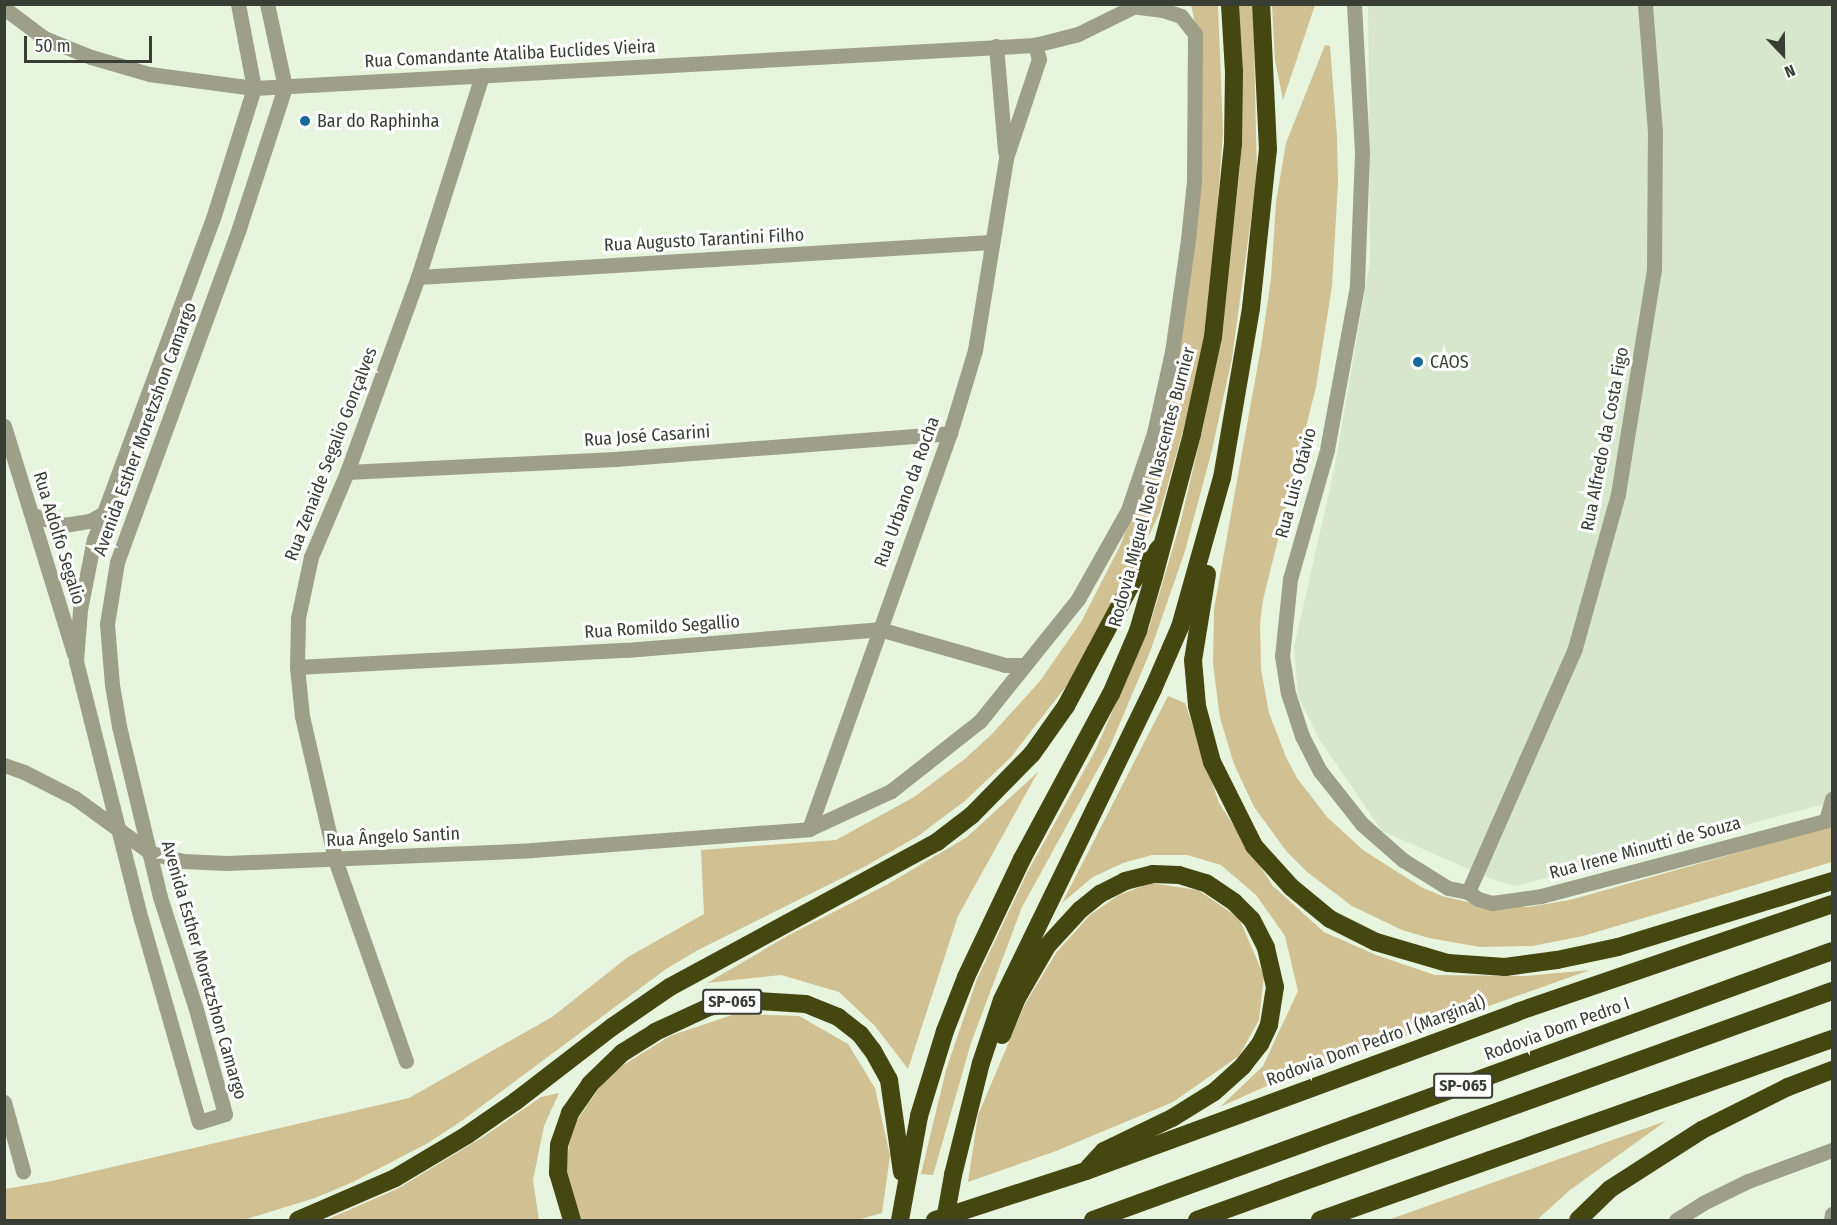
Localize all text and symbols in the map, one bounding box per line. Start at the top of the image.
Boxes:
scale bar [27,24,154,62]
north arrow [1753,24,1813,84]
text: 50 m [35,35,71,57]
street label: Rua Comandante Ataliba Euclides Vieira [364,36,656,72]
text: N [1782,61,1798,82]
place label: Bar do Raphinha [317,110,439,132]
marker: Bar do Raphinha [298,114,312,128]
street label: Rua Augusto Tarantini Filho [603,224,805,256]
street label: Avenida Esther Moretzshon Camargo [89,299,201,559]
street label: Rua Zenaide Segalio Gonçalves [280,344,382,564]
street label: Rodovia Miguel Noel Nascentes Burnier [1104,345,1200,629]
street label: Rua Alfredo da Costa Figo [1577,345,1633,533]
place label: CAOS [1430,351,1469,373]
marker: CAOS [1411,355,1425,369]
street label: Rua Urbano da Rocha [870,414,944,570]
street label: Rua José Casarini [583,421,711,451]
street label: Rua Luis Otávio [1271,425,1321,541]
street label: Rua Adolfo Segalio [29,469,89,607]
street label: Rua Romildo Segallio [584,611,740,643]
street label: Rua Irene Minutti de Souza [1547,812,1743,884]
street label: Rua Ângelo Santin [326,823,460,851]
street label: Avenida Esther Moretzshon Camargo [157,838,251,1102]
road number: SP-065 [702,989,762,1015]
street label: Rodovia Dom Pedro I (Marginal) [1263,991,1489,1091]
street label: Rodovia Dom Pedro I [1481,993,1633,1065]
road number: SP-065 [1433,1073,1493,1099]

